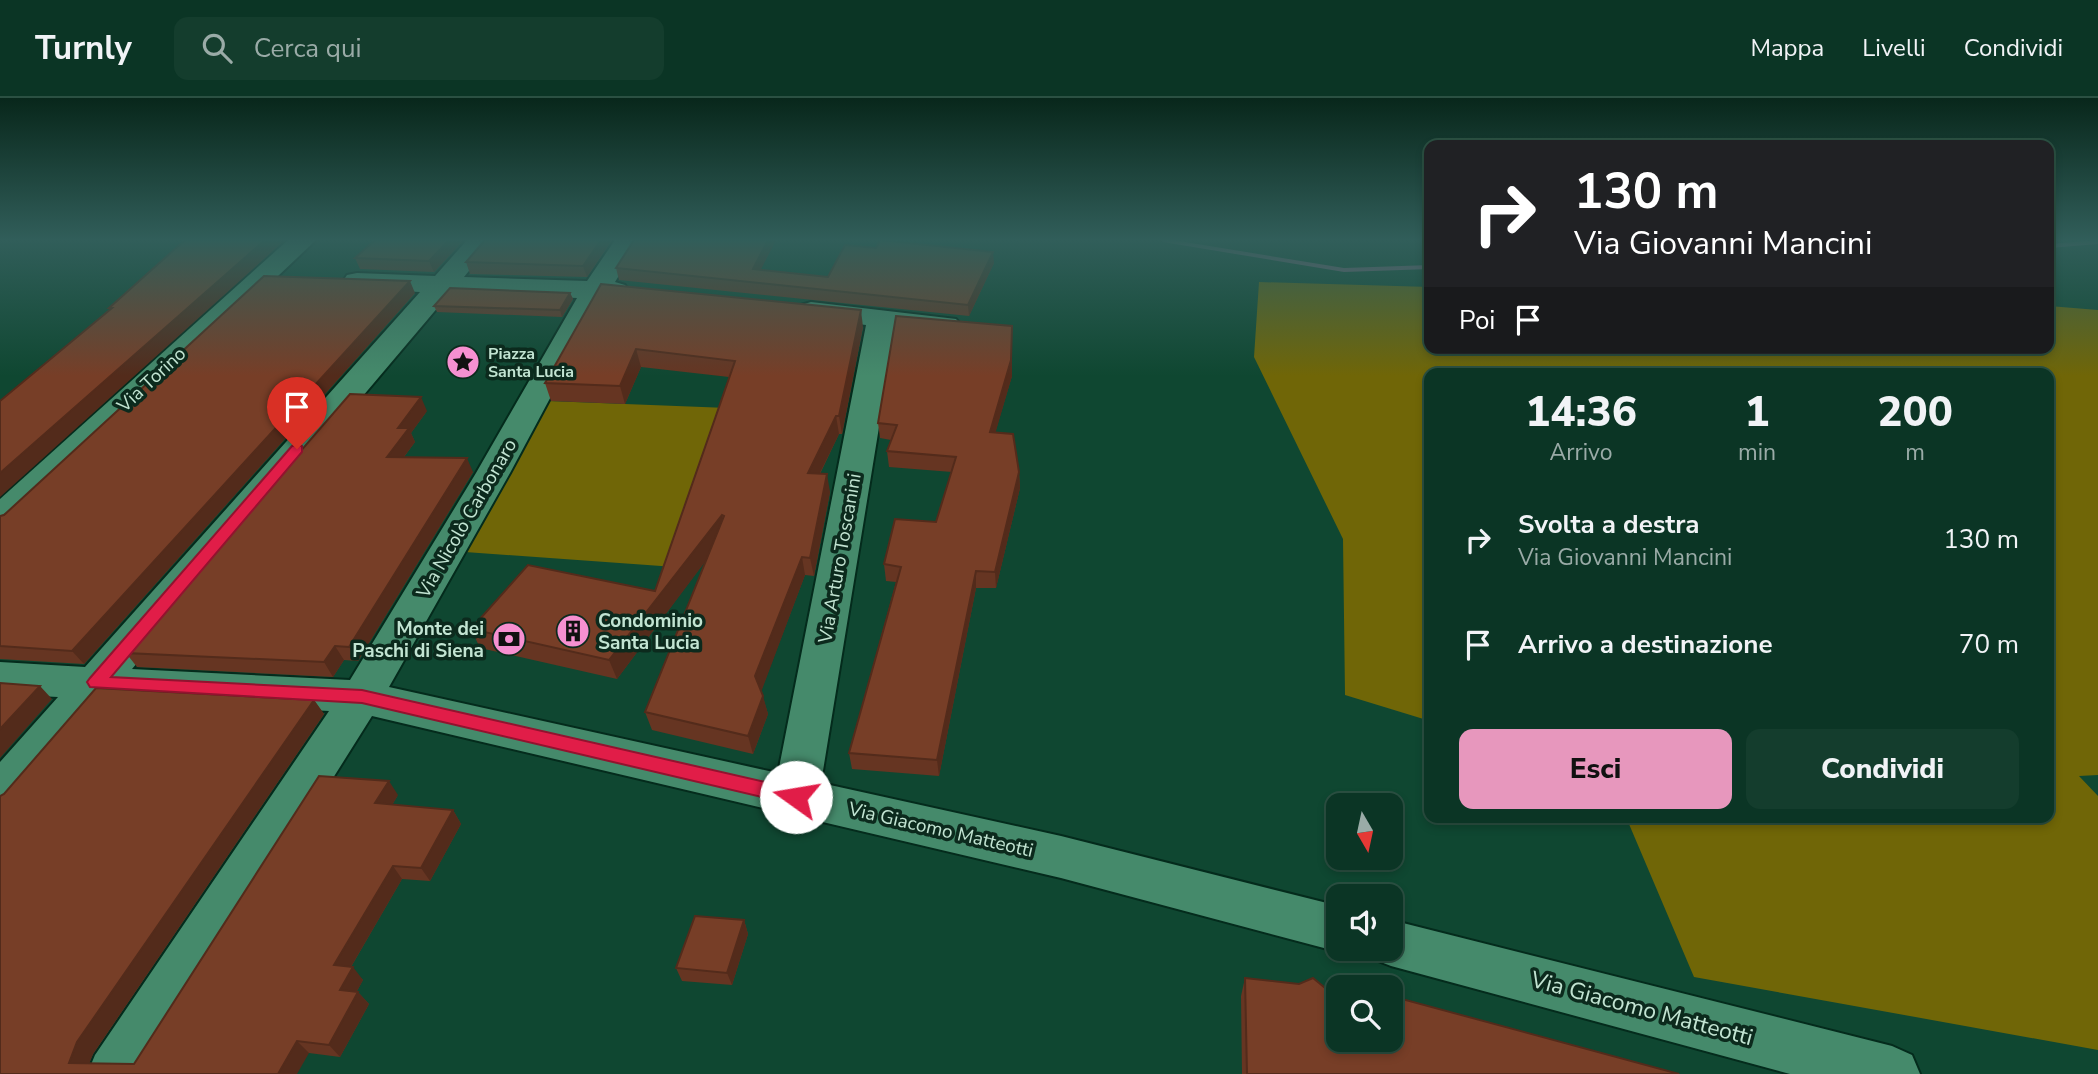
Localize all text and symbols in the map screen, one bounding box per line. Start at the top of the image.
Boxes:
search box [174,17,664,80]
text: Turnly [35,26,132,71]
icon: search [198,29,236,67]
text: Cerca qui [254,31,362,66]
text: Mappa [1750,32,1824,64]
text: Livelli [1862,32,1926,64]
text: Condividi [1964,32,2063,64]
text: 130 m [1574,158,1718,225]
icon: right [1459,168,1550,259]
text: Via Giovanni Mancini [1574,222,1872,265]
icon: arrive [1509,301,1547,339]
text: Poi [1459,303,1495,338]
street label: Via Torino [111,341,192,419]
place icon: Piazza Santa Lucia [444,343,482,381]
place label: Piazza Santa Lucia [488,343,574,383]
pin [267,377,327,449]
text: 14:36 [1525,384,1637,441]
text: 1 [1744,384,1770,441]
text: 200 [1877,384,1953,441]
icon: arrive [278,388,316,426]
street label: Via Nicolò Carbonaro [410,434,523,604]
text: Arrivo [1549,437,1613,468]
text: min [1738,437,1776,468]
text: m [1905,437,1925,468]
street label: Via Arturo Toscanini [812,471,868,646]
text: Svolta a destra [1518,507,1700,542]
icon: right [1459,521,1497,559]
text: 130 m [1943,522,2019,557]
text: Via Giovanni Mancini [1518,542,1732,573]
place label: Condominio Santa Lucia [598,608,703,656]
building icon: Condominio Santa Lucia [554,612,592,650]
place label: Monte dei Paschi di Siena [352,616,484,664]
bank icon: Monte dei Paschi di Siena [490,620,528,658]
icon: arrive [1459,626,1497,664]
text: Arrivo a destinazione [1518,627,1773,662]
text: 70 m [1959,627,2019,662]
button: Esci [1459,729,1732,809]
button: Condividi [1746,729,2019,809]
position arrow [759,760,833,834]
north arrow [1326,793,1404,870]
map controls [1326,793,1403,1052]
street label: Via Giacomo Matteotti [845,796,1036,864]
button: sound [1326,884,1403,961]
street label: Via Giacomo Matteotti [1526,964,1756,1053]
button: search [1326,975,1403,1052]

